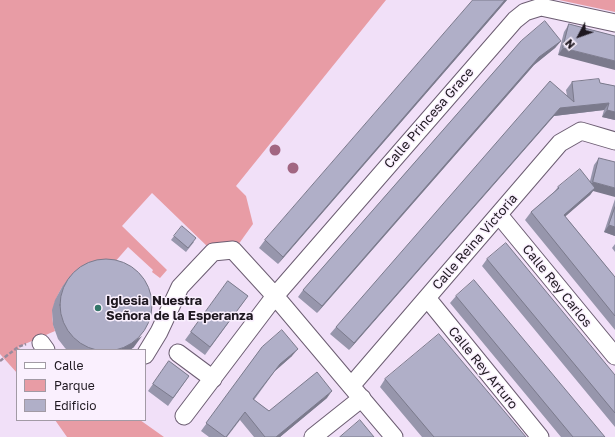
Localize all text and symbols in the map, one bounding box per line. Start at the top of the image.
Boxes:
north arrow [559,16,599,56]
text: N [562,37,577,52]
street label: Calle Princesa Grace [381,64,477,172]
street label: Calle Reina Victoria [429,191,521,293]
street label: Calle Rey Carlos [519,242,595,330]
place label: Iglesia Nuestra Señora de la Esperanza [106,293,253,324]
marker: Iglesia Nuestra Señora de la Esperanza [93,303,103,313]
street label: Calle Rey Arturo [445,324,521,412]
legend [16,349,146,421]
text: Calle [54,358,83,373]
text: Parque [54,378,95,393]
text: Edificio [54,398,96,413]

